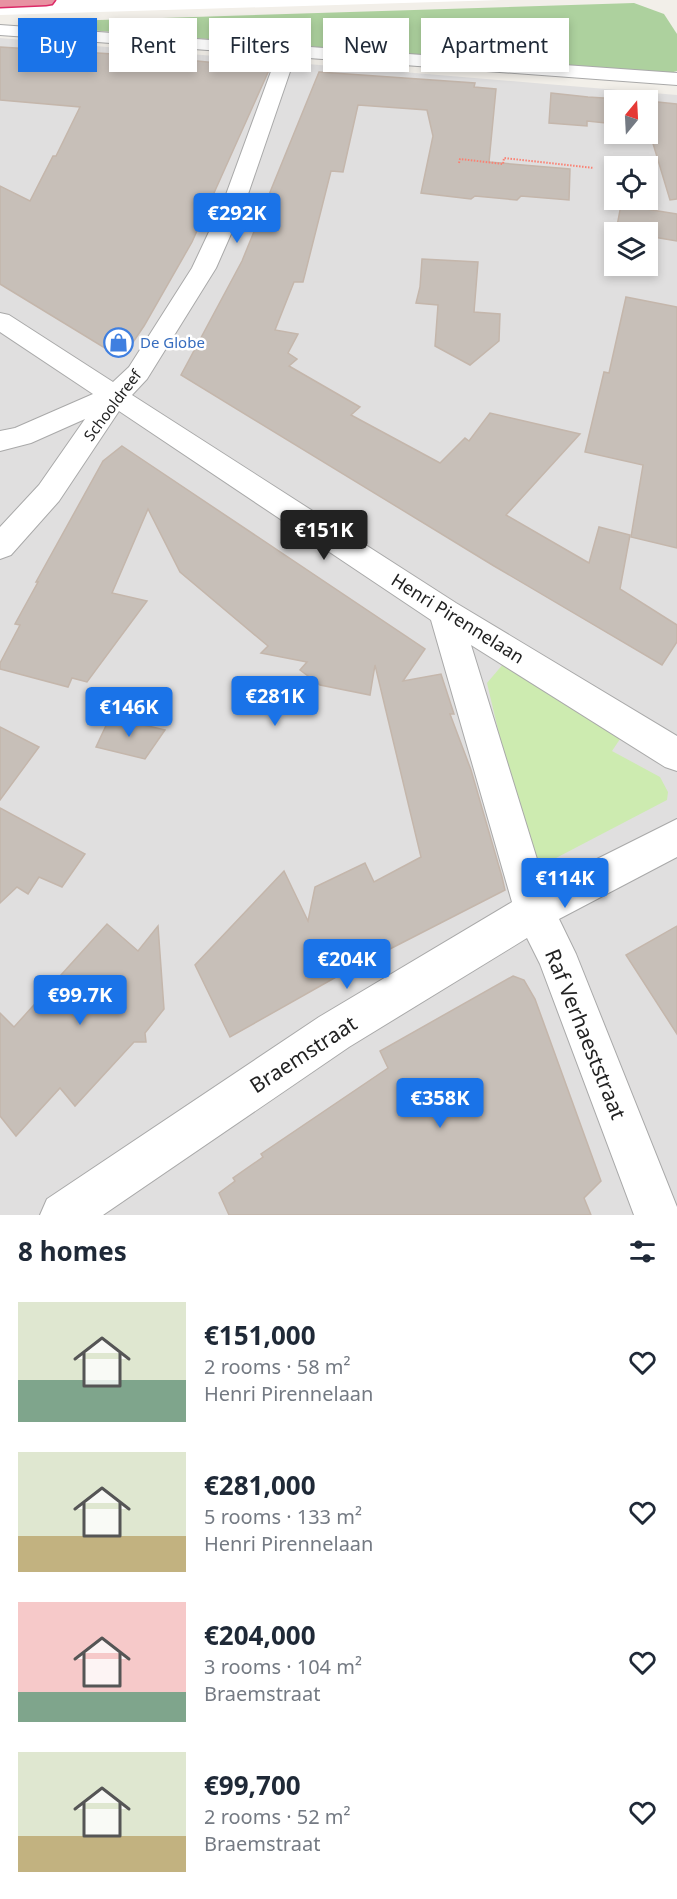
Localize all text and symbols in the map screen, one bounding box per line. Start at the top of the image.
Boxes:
chip: Buy [18,18,97,72]
chip: Rent [109,18,197,72]
chip: Filters [209,18,311,72]
chip: New [323,18,409,72]
chip: Apartment [421,18,569,72]
north arrow [604,90,658,144]
map controls [604,90,658,276]
button: locate [604,156,658,210]
pin: €292K [195,193,279,244]
text: €292K [207,199,267,226]
button: layers [604,222,658,276]
shop icon: De Globe [103,326,135,358]
place label: De Globe [140,332,205,352]
street label: Schooldreef [79,365,146,445]
pin: €151K [282,510,366,561]
text: €151K [294,516,354,543]
street label: Henri Pirennelaan [387,567,529,669]
pin: €281K [233,676,317,727]
text: €281K [245,682,305,709]
pin: €146K [87,687,171,738]
text: €146K [99,693,159,720]
pin: €114K [523,858,607,909]
text: €114K [535,864,595,891]
pin: €204K [305,939,389,990]
text: €204K [317,945,377,972]
street label: Raf Verhaeststraat [539,945,633,1124]
pin: €99.7K [31,975,129,1026]
text: €99.7K [48,981,112,1008]
street label: Braemstraat [244,1009,362,1099]
pin: €358K [398,1078,482,1129]
text: €358K [410,1084,470,1111]
text: 8 homes [18,1233,127,1269]
icon: filters [626,1235,659,1268]
text: €151,000 [204,1317,316,1353]
icon: home [66,1326,138,1398]
icon: heart [626,1346,659,1379]
text: 2 rooms · 58 m² [204,1353,351,1380]
text: Henri Pirennelaan [204,1380,373,1407]
text: €281,000 [204,1467,316,1503]
icon: home [66,1476,138,1548]
icon: heart [626,1496,659,1529]
text: 5 rooms · 133 m² [204,1503,362,1530]
text: Henri Pirennelaan [204,1530,373,1557]
text: €204,000 [204,1617,316,1653]
icon: home [66,1626,138,1698]
icon: heart [626,1646,659,1679]
text: 3 rooms · 104 m² [204,1653,362,1680]
text: Braemstraat [204,1680,320,1707]
text: €99,700 [204,1767,301,1803]
icon: home [66,1776,138,1848]
icon: heart [626,1796,659,1829]
text: 2 rooms · 52 m² [204,1803,351,1830]
text: Braemstraat [204,1830,320,1857]

